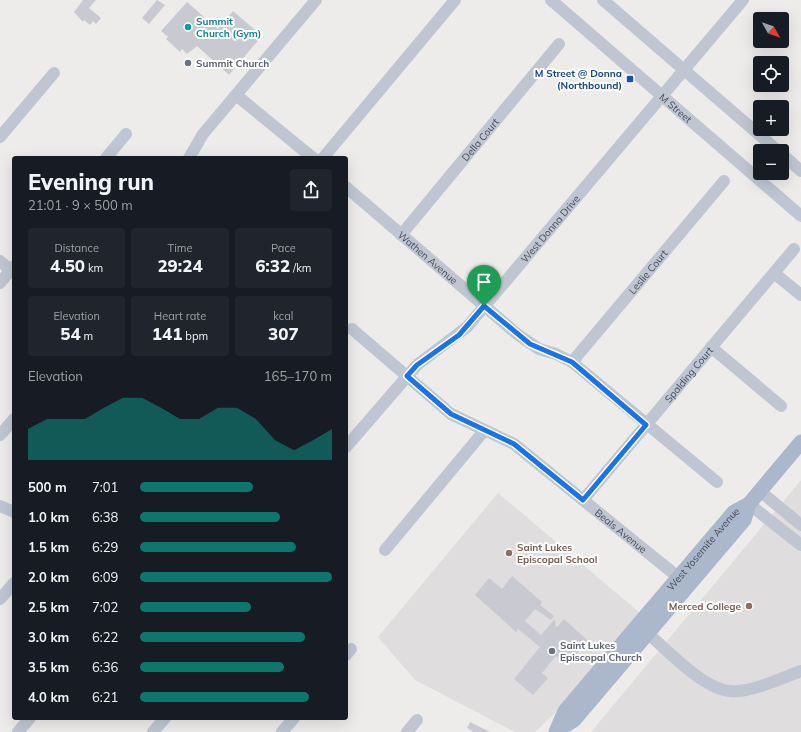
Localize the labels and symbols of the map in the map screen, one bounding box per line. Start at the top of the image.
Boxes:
north arrow [753,12,789,48]
place label: Summit Church (Gym) [196,15,261,40]
marker: Summit Church (Gym) [183,22,193,32]
place label: Summit Church [196,57,269,70]
marker: Summit Church [183,58,193,68]
place label: M Street @ Donna (Northbound) [535,67,622,92]
marker: M Street @ Donna (Northbound) [625,74,635,84]
street label: M Street [657,90,695,126]
street label: Della Court [459,115,502,164]
street label: West Donna Drive [518,192,582,265]
street label: Wathen Avenue [395,228,460,287]
street label: Leslie Court [626,246,671,297]
pin [467,265,501,306]
street label: Spalding Court [661,344,716,405]
street label: West Yosemite Avenue [664,504,742,593]
street label: Beals Avenue [592,506,650,556]
place label: Saint Lukes Episcopal School [517,541,597,566]
marker: Saint Lukes Episcopal School [504,548,514,558]
place label: Merced College [669,600,742,613]
marker: Merced College [744,601,754,611]
place label: Saint Lukes Episcopal Church [560,639,642,664]
marker: Saint Lukes Episcopal Church [547,646,557,656]

